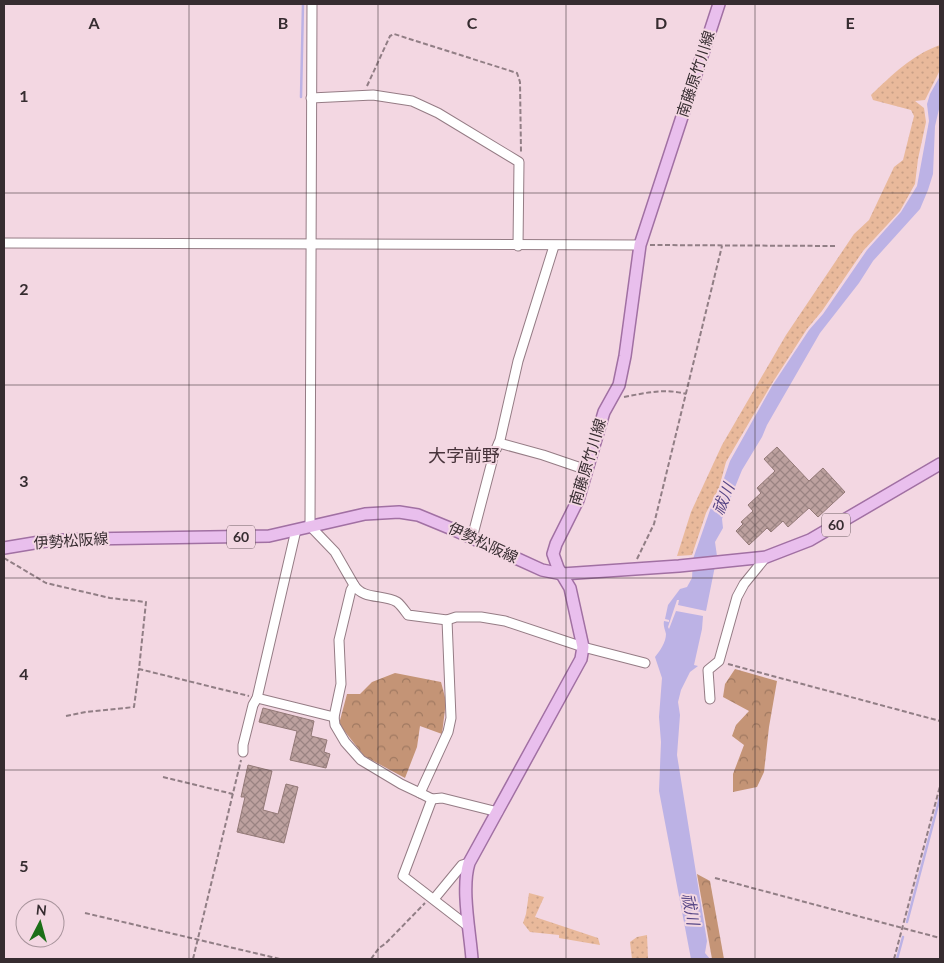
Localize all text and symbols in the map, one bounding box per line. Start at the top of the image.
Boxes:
text: A [87,13,100,32]
text: B [278,13,288,32]
text: C [467,13,478,32]
text: D [655,13,667,32]
text: E [845,13,855,32]
street label: 南藤原竹川線 [673,28,718,119]
text: 1 [19,86,29,105]
text: 2 [19,279,29,298]
street label: 南藤原竹川線 [565,416,609,507]
district label: 大字前野 [428,444,500,466]
text: 3 [19,471,29,490]
water label: 祓川 [708,479,738,517]
road number: 60 [822,514,850,536]
street label: 伊勢松阪線 [446,518,521,566]
road number: 60 [227,526,255,548]
street label: 伊勢松阪線 [33,528,109,552]
text: 4 [19,664,29,683]
text: 5 [19,856,29,875]
water label: 祓川 [679,891,704,928]
north arrow [15,898,65,948]
text: N [35,901,48,919]

